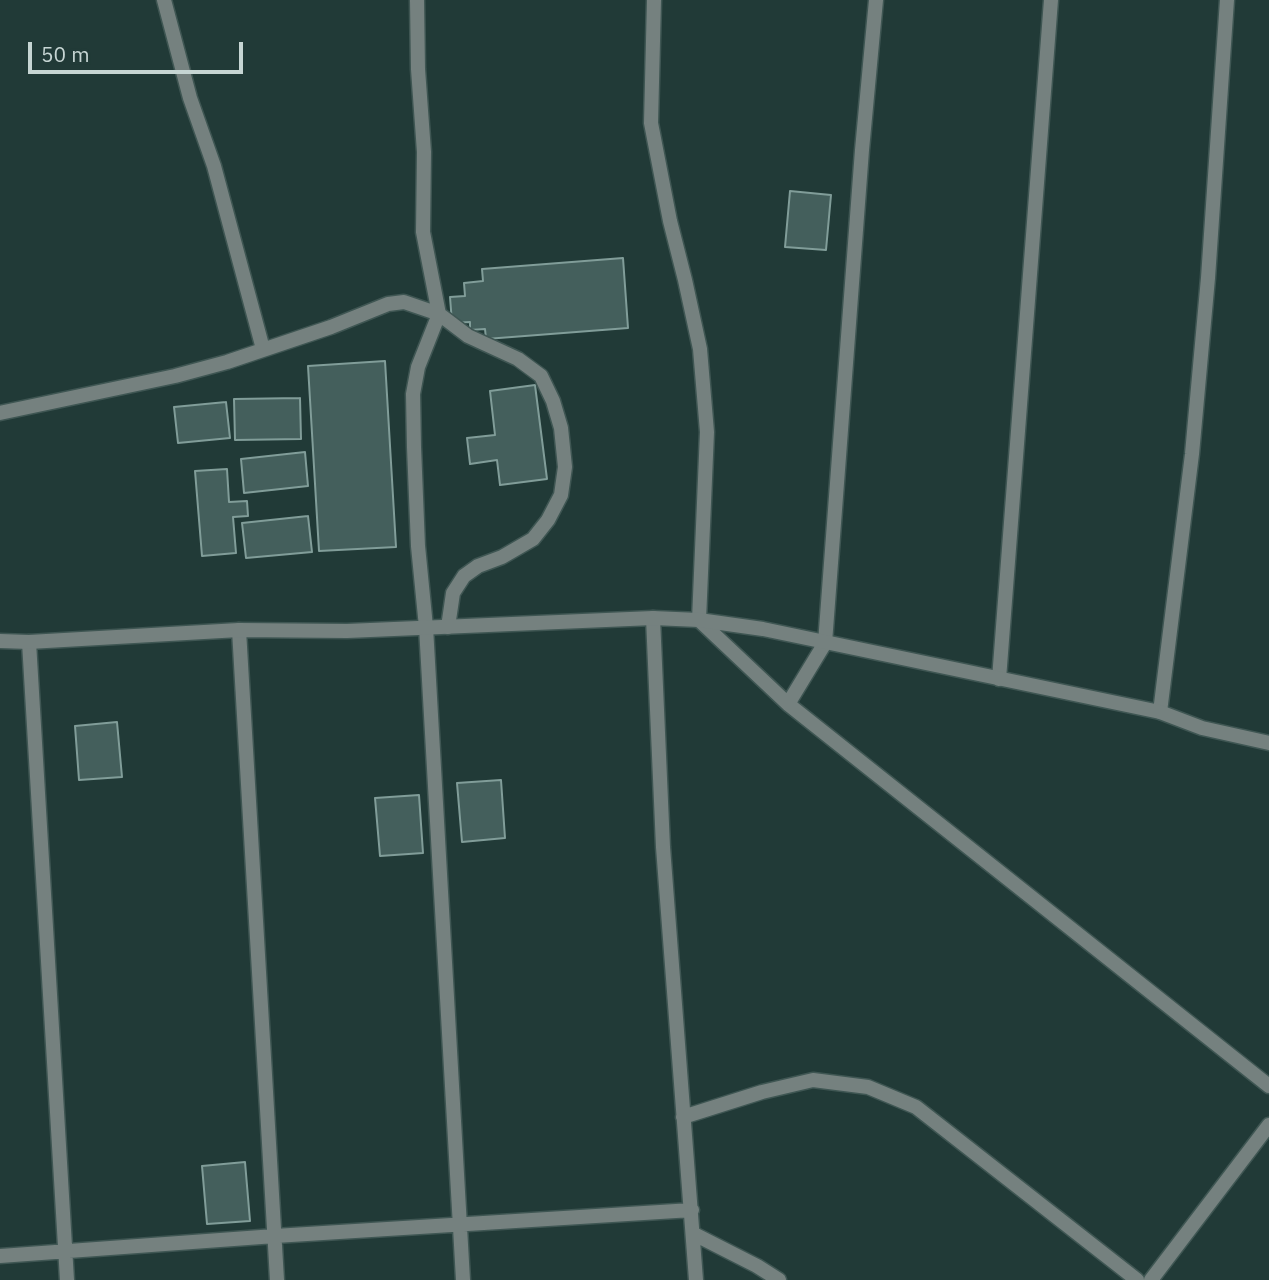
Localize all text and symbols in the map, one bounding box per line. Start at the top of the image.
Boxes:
scale bar [32,28,247,72]
text: 50 m [41,40,90,68]

